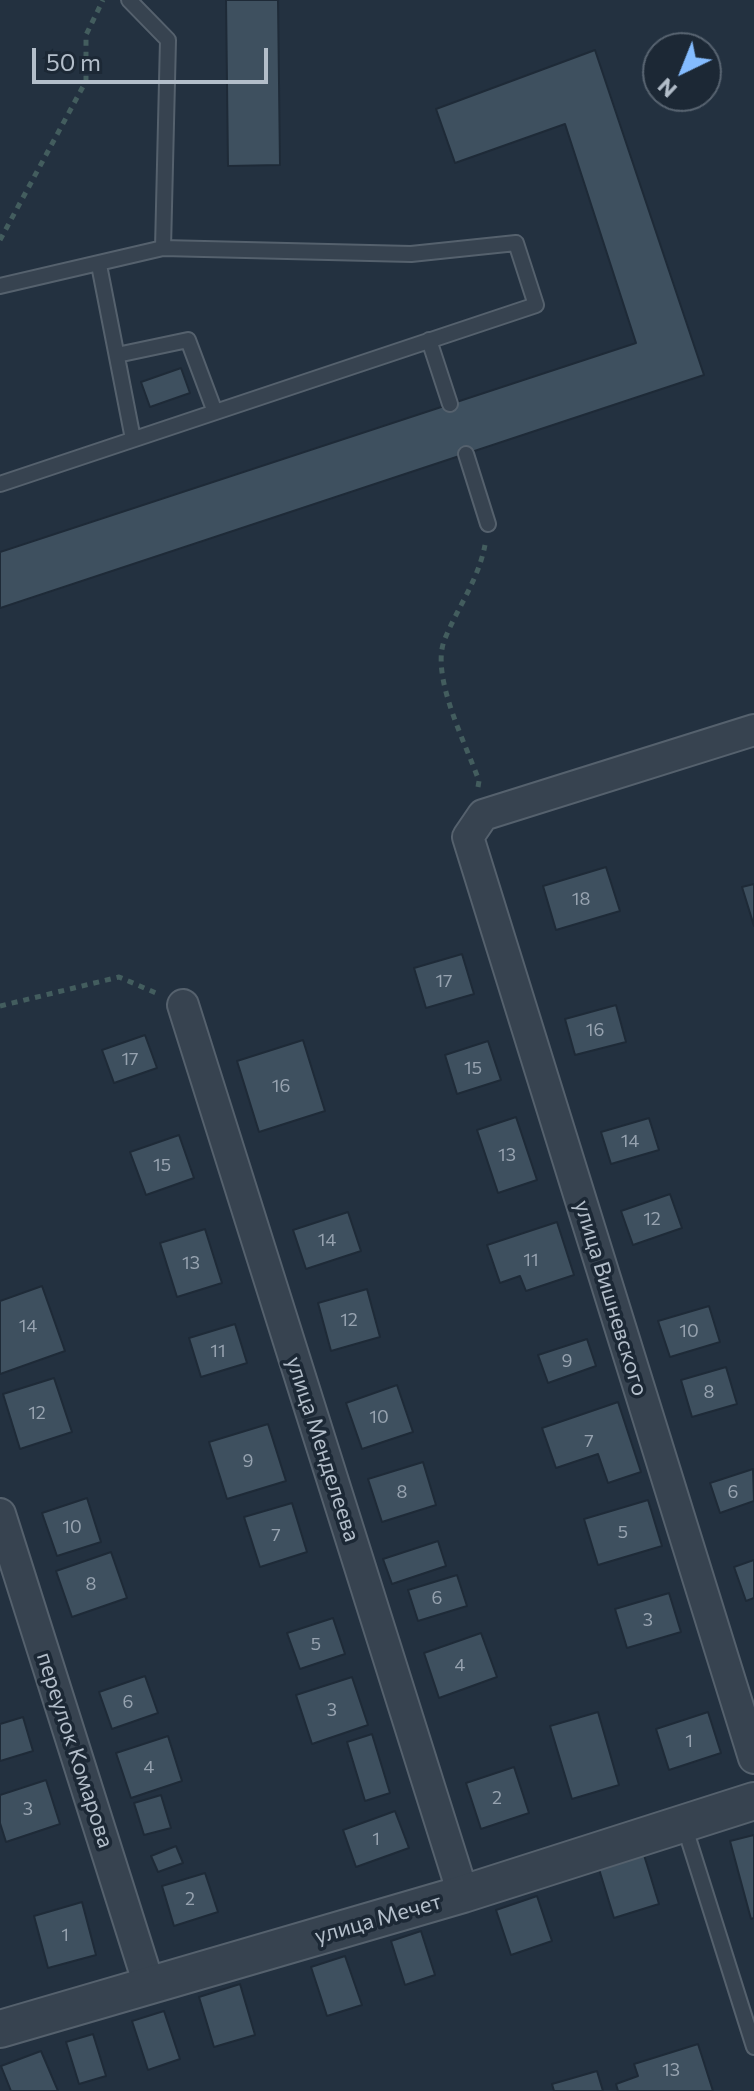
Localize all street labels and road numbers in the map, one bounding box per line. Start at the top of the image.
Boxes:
street label: улица Вишневского [569,1197,653,1399]
street label: улица Менделеева [281,1353,365,1545]
street label: переулок Комарова [31,1649,119,1851]
street label: улица Мечет [312,1888,444,1950]

